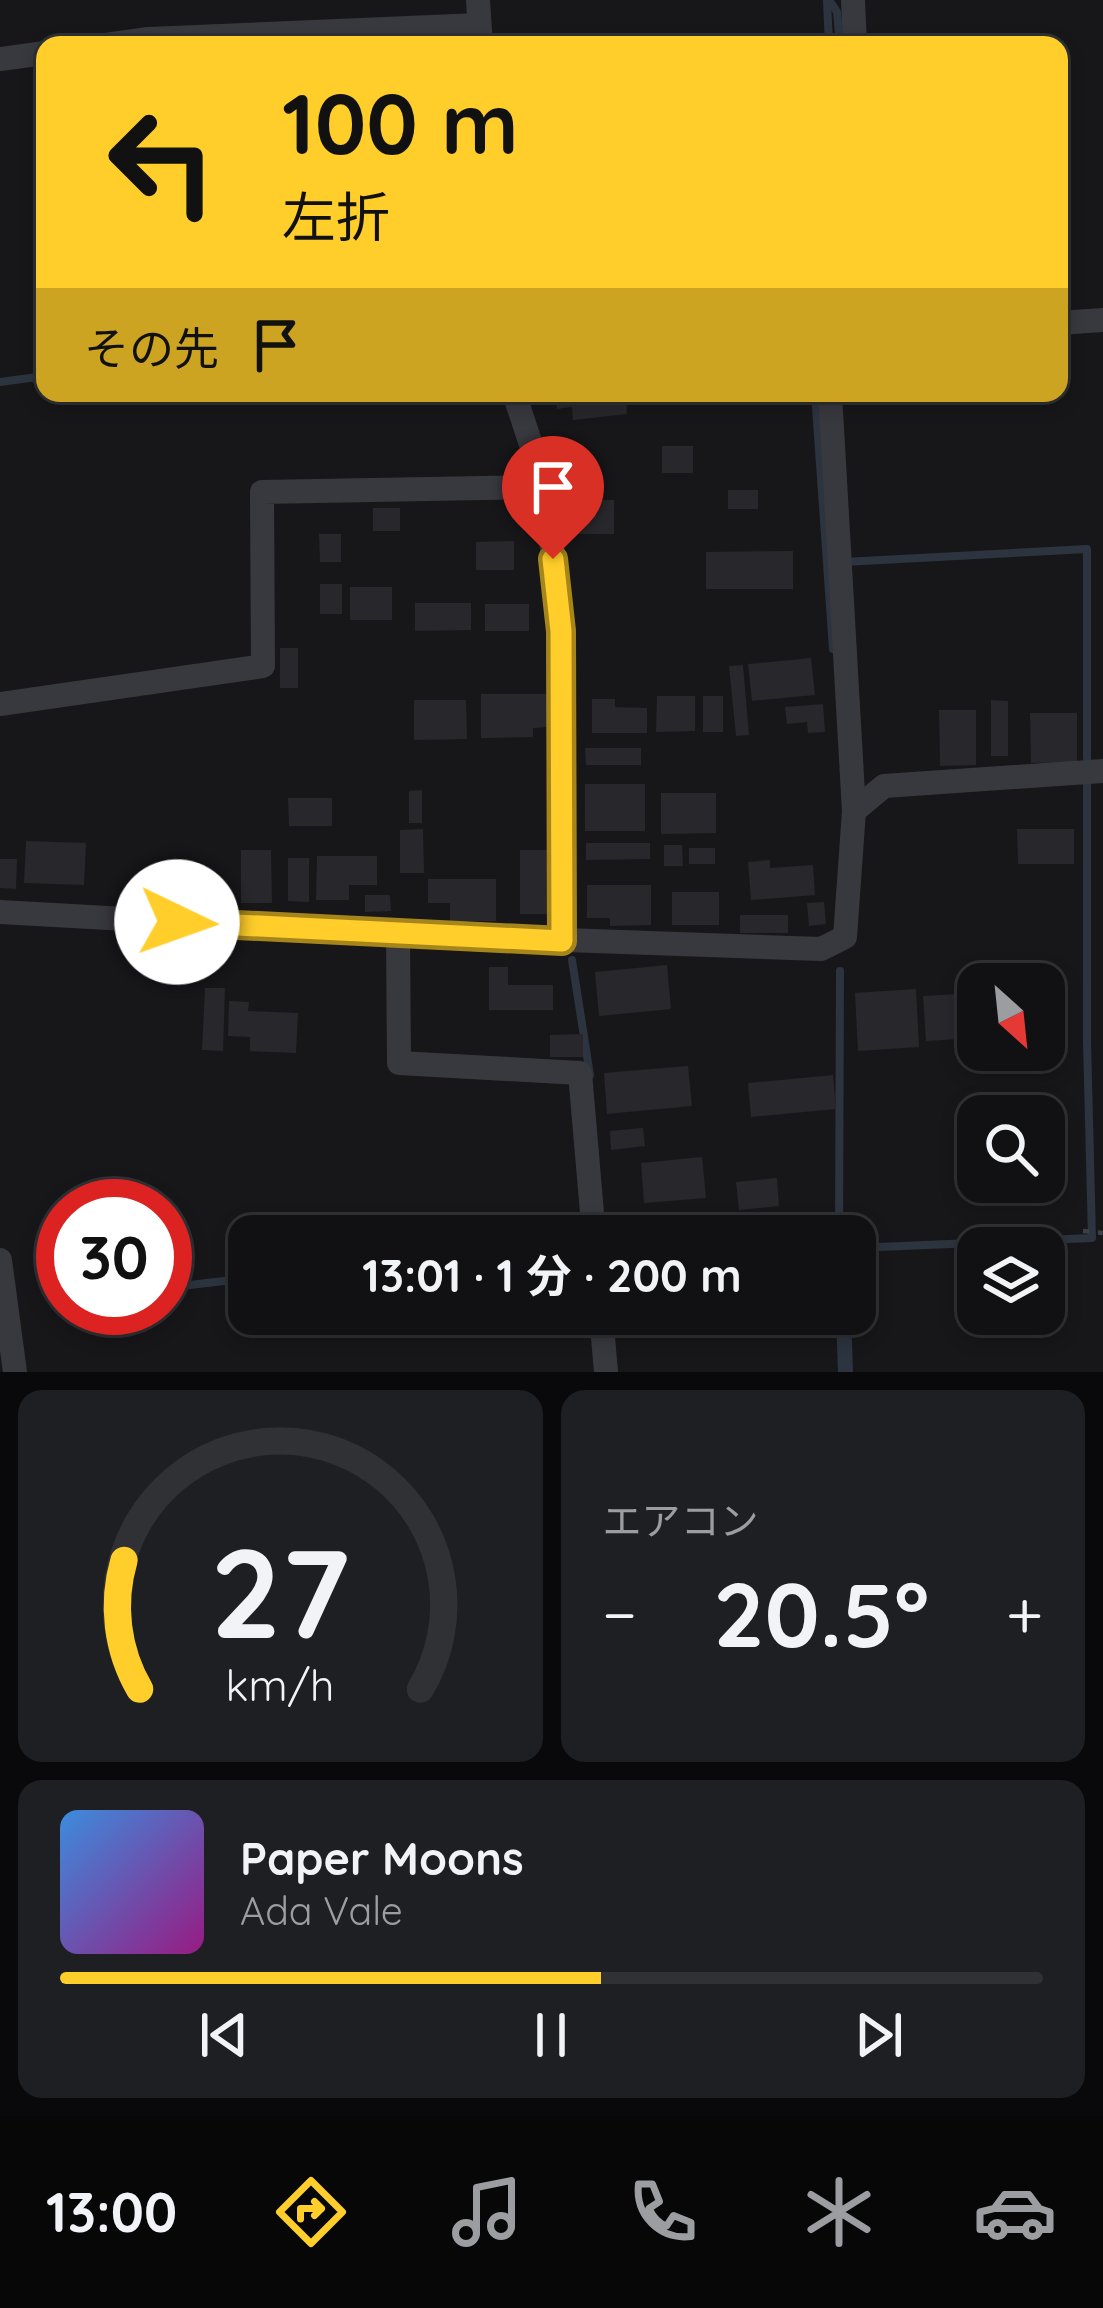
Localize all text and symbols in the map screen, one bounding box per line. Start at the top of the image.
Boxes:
text: 100 m [282,70,519,175]
icon: left [84,84,240,240]
text: 左折 [282,183,390,251]
icon: arrive [243,312,309,378]
text: その先 [84,320,219,376]
pin [502,436,604,559]
icon: arrive [520,454,586,520]
position arrow [114,859,240,985]
north arrow [957,963,1065,1071]
map controls [957,963,1065,1335]
button: search [957,1095,1065,1203]
speed limit sign: 30 [36,1179,192,1335]
button: layers [957,1227,1065,1335]
text: 13:01 · 1 分 · 200 m [362,1247,742,1303]
text: エアコン [603,1496,759,1545]
text: 27 [210,1513,350,1669]
text: 20.5° [713,1557,929,1670]
text: − [603,1572,637,1655]
text: + [1006,1572,1043,1655]
text: km/h [226,1658,335,1712]
text: Paper Moons [240,1830,524,1886]
text: Ada Vale [240,1886,403,1935]
icon: previous [191,2002,257,2068]
icon: pause [518,2002,584,2068]
icon: next [846,2002,912,2068]
icon: directions [269,2170,353,2254]
icon: music [445,2170,529,2254]
icon: phone [621,2170,705,2254]
icon: climate [797,2170,881,2254]
icon: car [973,2170,1057,2254]
text: 13:00 [46,2178,177,2246]

